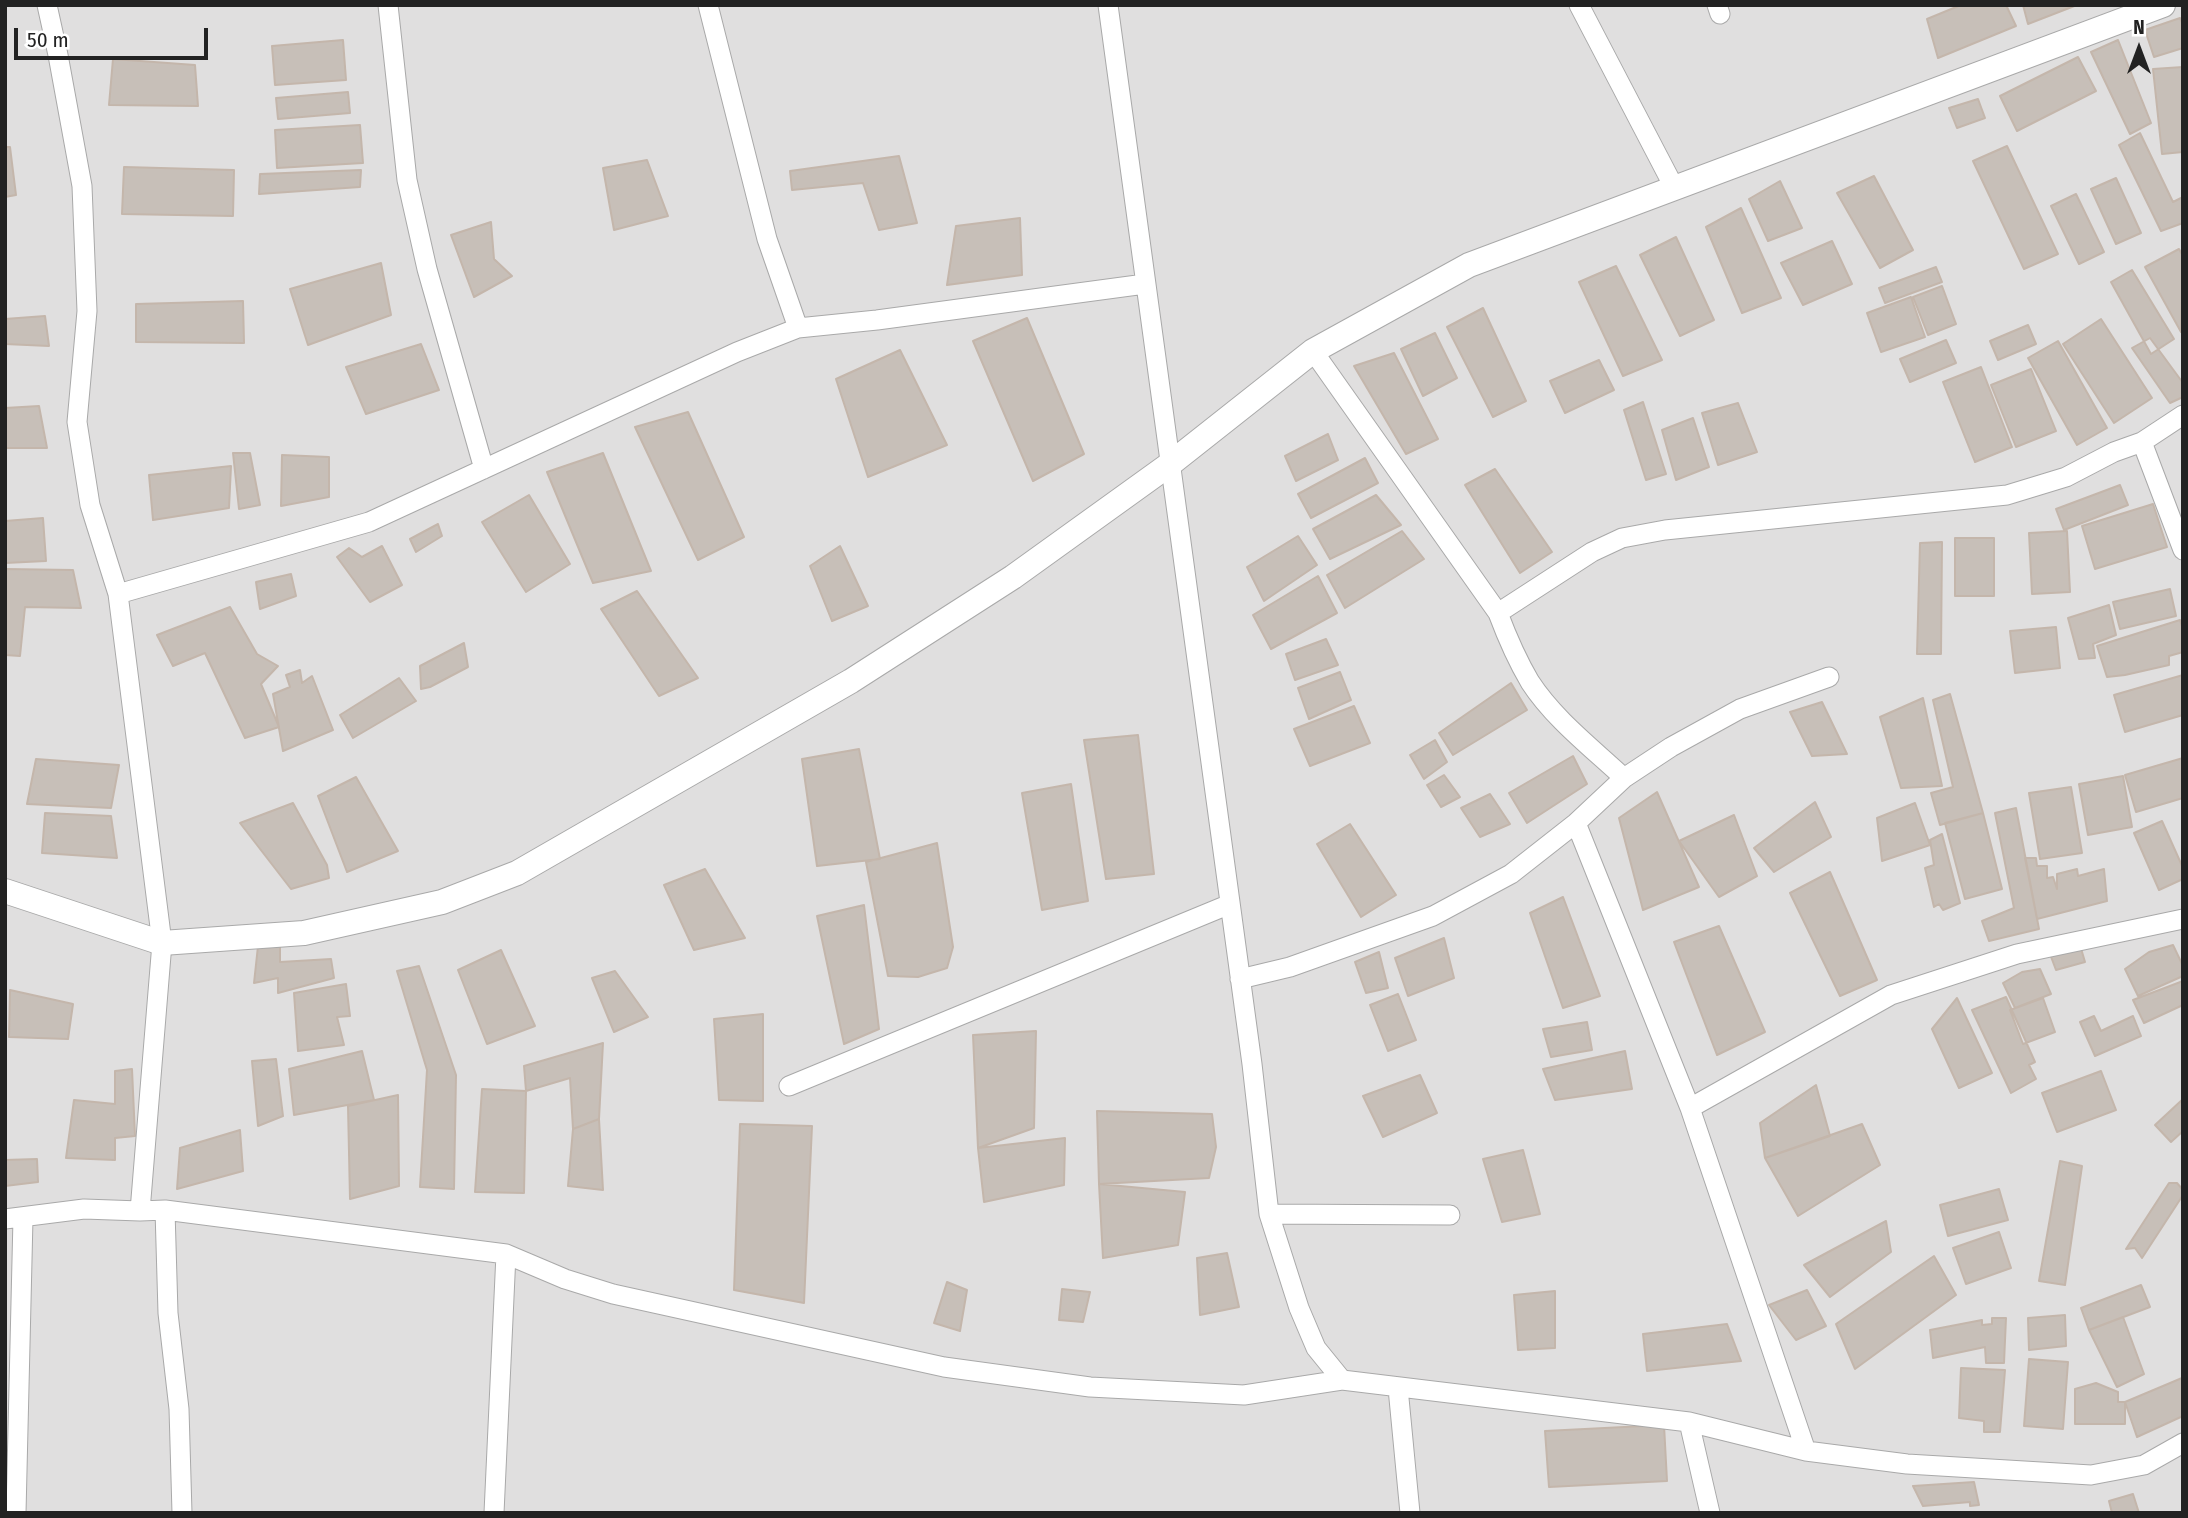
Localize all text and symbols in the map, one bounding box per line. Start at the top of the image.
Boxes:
scale bar [18,14,212,58]
north arrow [2104,14,2174,84]
text: N [2133,16,2145,39]
text: 50 m [27,27,69,53]

